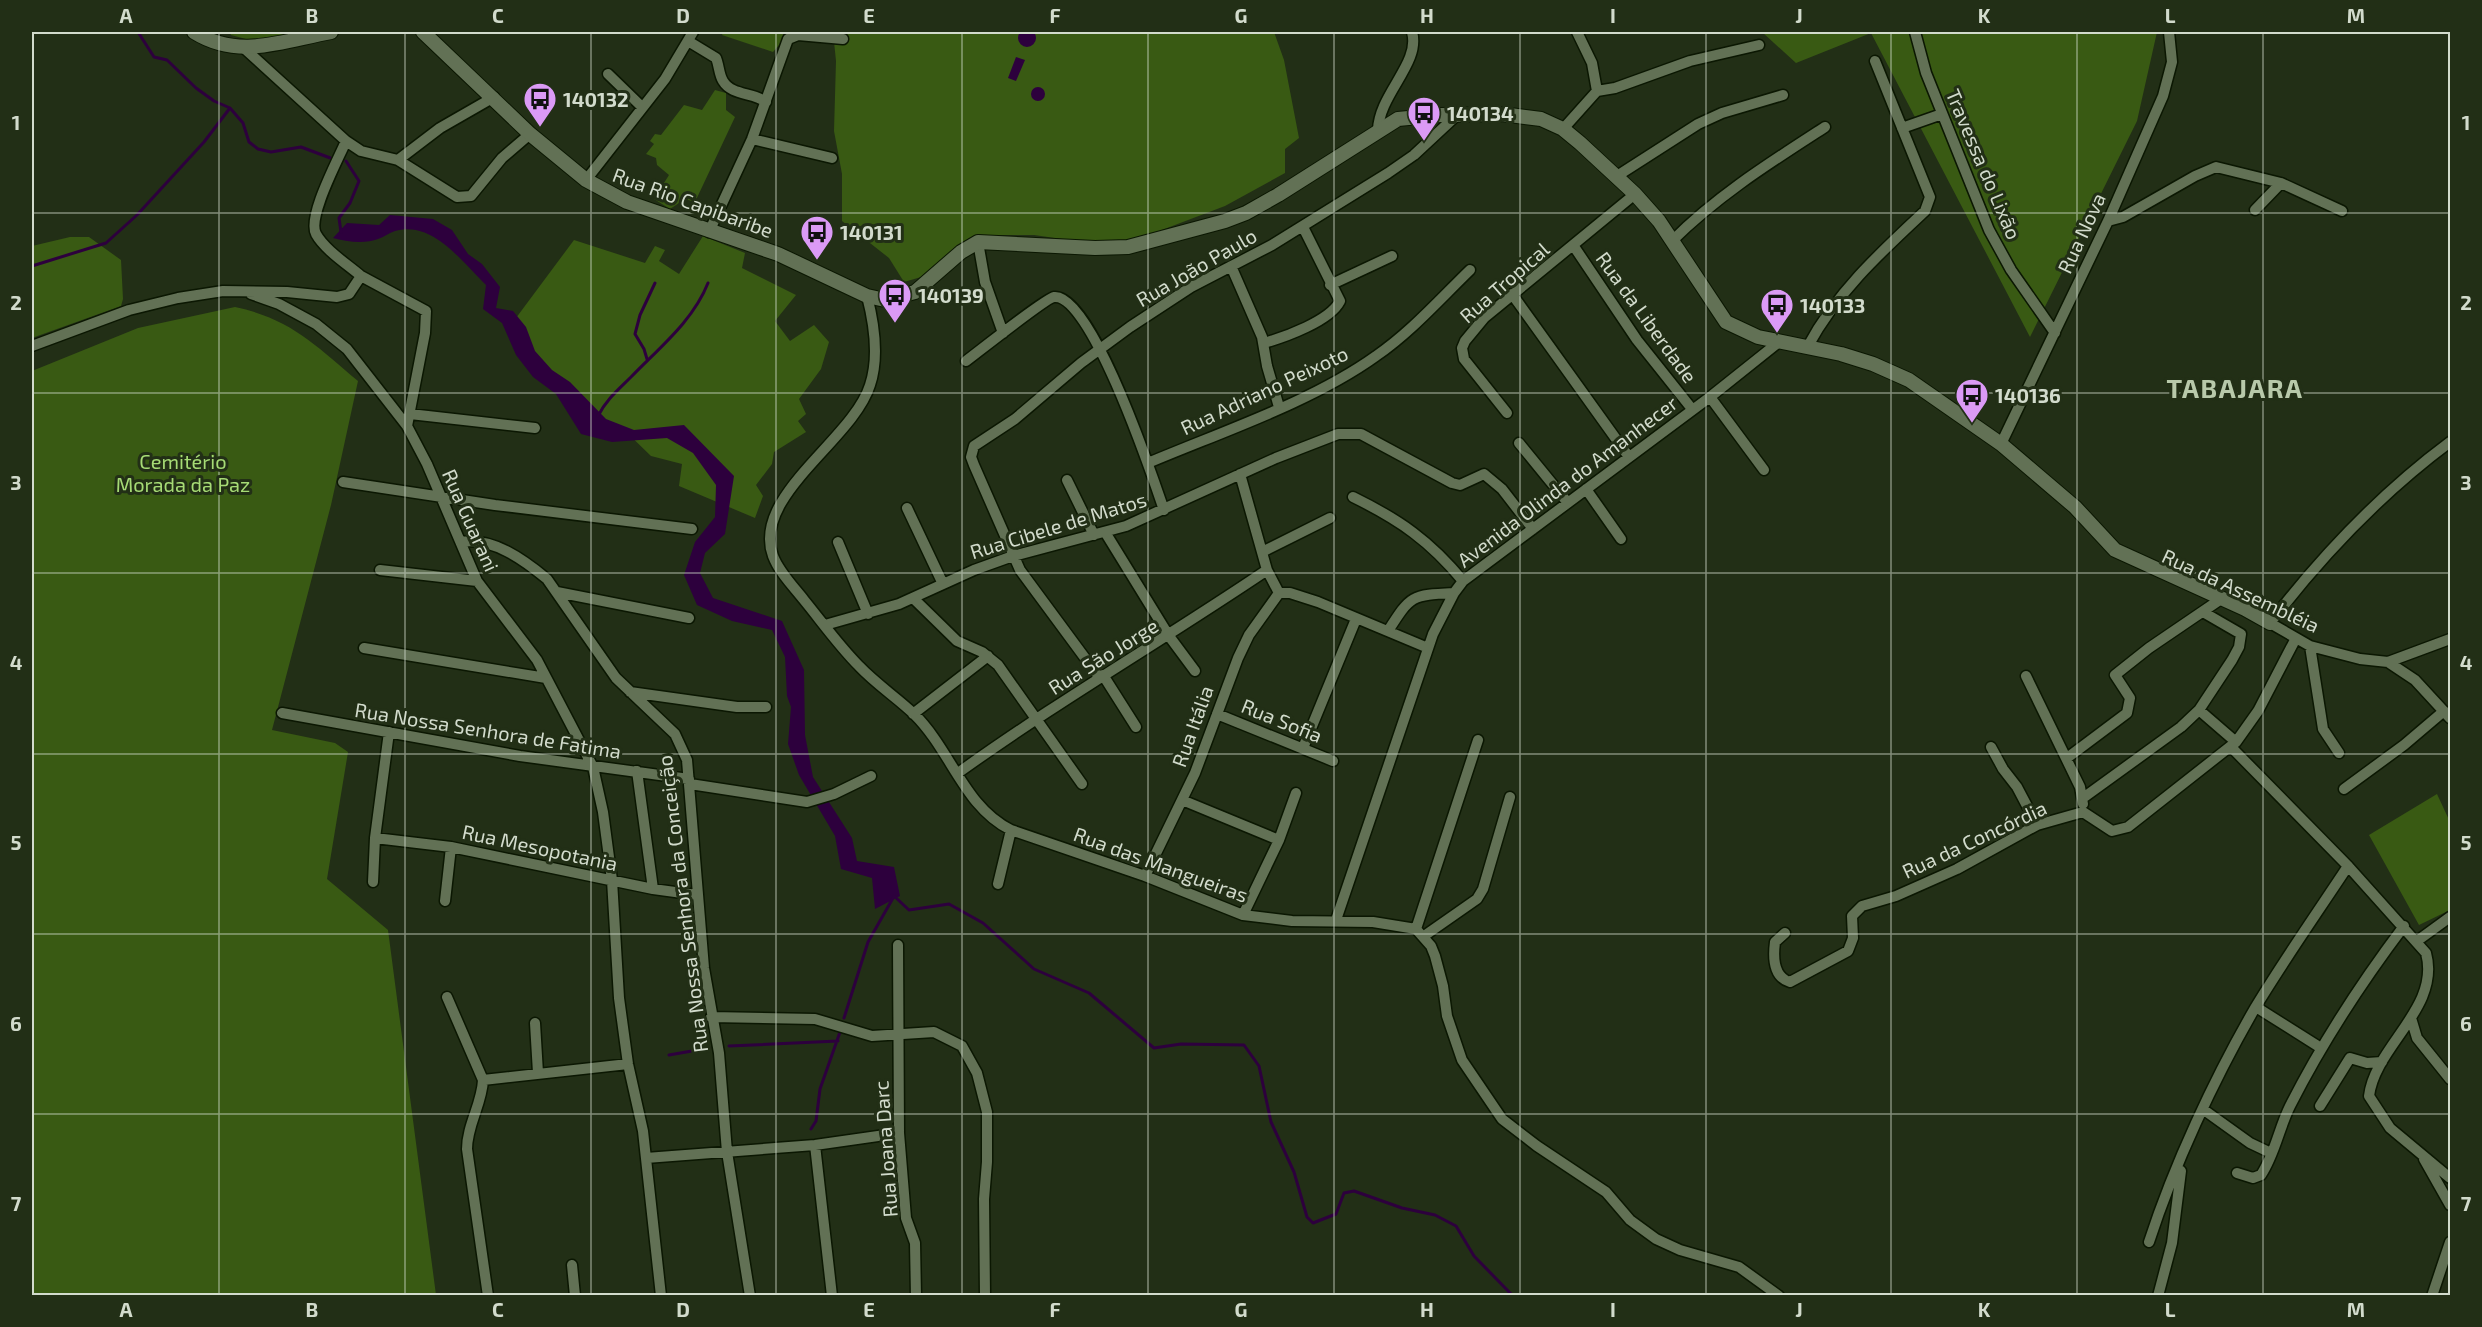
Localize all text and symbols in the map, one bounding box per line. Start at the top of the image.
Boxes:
text: A [119,3,133,27]
text: B [306,3,318,27]
text: C [492,3,504,27]
text: D [676,3,690,27]
text: E [863,3,875,27]
text: F [1049,3,1061,27]
text: G [1235,3,1247,27]
text: H [1420,3,1434,27]
text: I [1610,3,1616,27]
text: J [1795,3,1803,27]
text: K [1978,3,1991,27]
text: L [2165,3,2176,27]
text: M [2347,3,2365,27]
bus stop icon: 140132 [522,81,558,128]
street label: Travessa do Lixão [1941,85,2027,243]
place label: 140132 [563,87,629,111]
bus stop icon: 140134 [1406,95,1442,142]
place label: 140134 [1447,101,1514,125]
text: 1 [12,110,20,134]
text: 1 [2462,110,2470,134]
street label: Rua Rio Capibaribe [610,162,776,242]
street label: Rua Nova [2052,189,2110,277]
bus stop icon: 140131 [799,214,835,261]
place label: 140131 [840,220,903,244]
street label: Rua João Paulo [1131,223,1261,311]
street label: Rua Tropical [1454,237,1554,327]
street label: Rua da Liberdade [1591,247,1703,387]
bus stop icon: 140139 [877,277,913,324]
place label: 140139 [918,283,984,307]
bus stop icon: 140133 [1759,287,1795,334]
text: 2 [10,290,22,314]
text: 2 [2460,290,2472,314]
place label: 140133 [1800,293,1865,317]
street label: Rua Adriano Peixoto [1176,341,1352,439]
district label: TABAJARA [2166,372,2304,403]
bus stop icon: 140136 [1954,377,1990,424]
place label: 140136 [1995,383,2061,407]
street label: Avenida Olinda do Amanhecer [1452,390,1682,572]
park label: Cemitério Morada da Paz [116,449,250,496]
street label: Rua Guarani [438,465,504,575]
text: 3 [10,470,22,494]
text: 3 [2460,470,2472,494]
street label: Rua Cibele de Matos [967,487,1149,563]
street label: Rua da Assembléia [2159,543,2323,637]
street label: Rua São Jorge [1044,613,1162,699]
text: 4 [10,650,23,674]
text: 4 [2460,650,2473,674]
street label: Rua Itália [1166,682,1218,770]
street label: Rua Sofia [1238,693,1326,747]
street label: Rua Nossa Senhora de Fatima [353,697,623,763]
street label: Rua Nossa Senhora da Conceição [652,754,713,1054]
street label: Rua da Concórdia [1898,795,2050,883]
street label: Rua Mesopotania [460,819,620,875]
street label: Rua das Mangueiras [1071,821,1251,907]
text: 5 [10,830,22,854]
text: 5 [2460,830,2472,854]
text: 6 [10,1011,22,1035]
text: 6 [2460,1011,2472,1035]
street label: Rua Joana Darc [868,1080,902,1218]
text: 7 [11,1191,22,1215]
text: 7 [2461,1191,2472,1215]
text: A [119,1297,133,1321]
text: B [306,1297,318,1321]
text: C [492,1297,504,1321]
text: D [676,1297,690,1321]
text: E [863,1297,875,1321]
text: F [1049,1297,1061,1321]
text: G [1235,1297,1247,1321]
text: H [1420,1297,1434,1321]
text: I [1610,1297,1616,1321]
text: J [1795,1297,1803,1321]
text: K [1978,1297,1991,1321]
text: L [2165,1297,2176,1321]
text: M [2347,1297,2365,1321]

